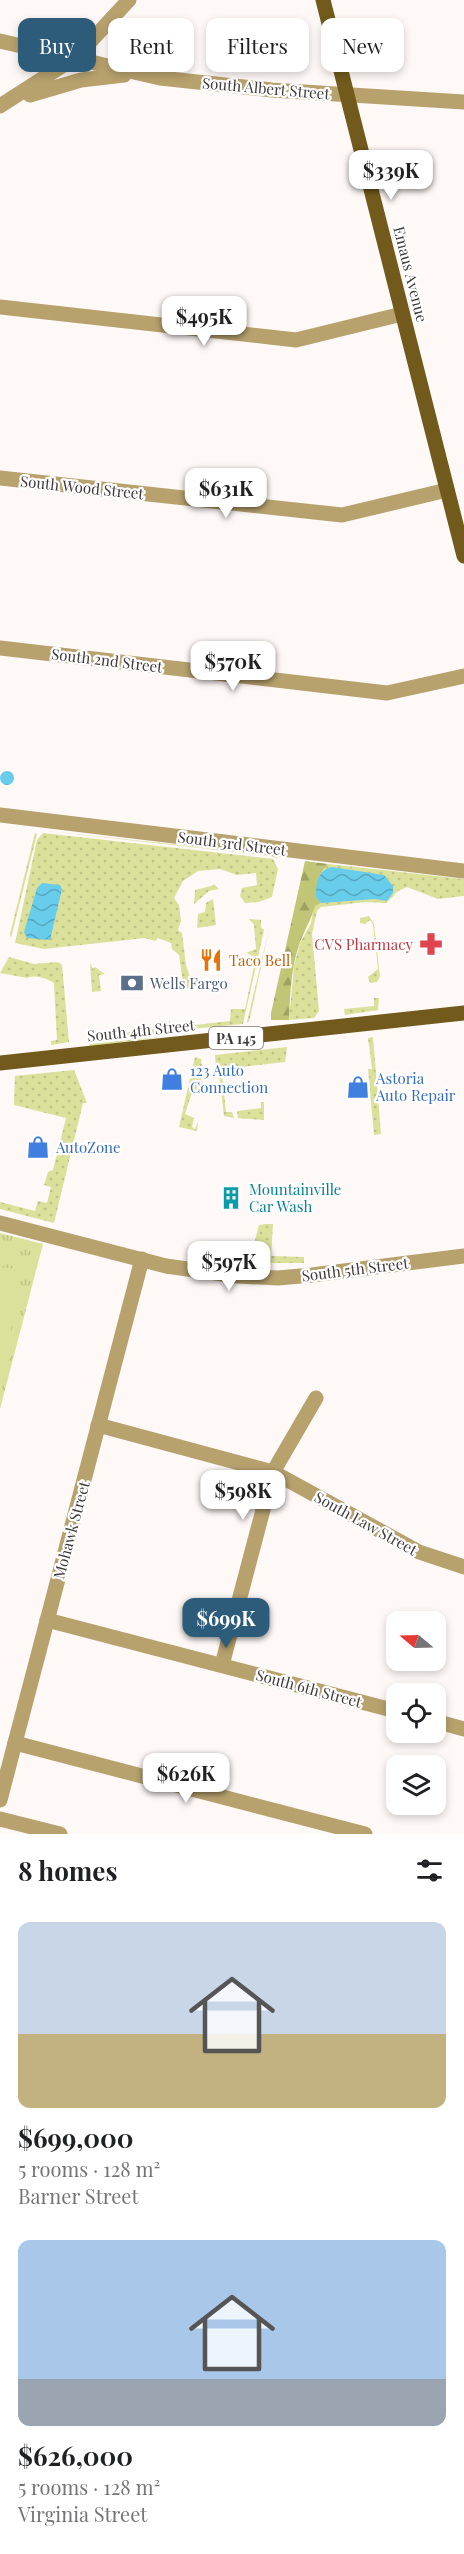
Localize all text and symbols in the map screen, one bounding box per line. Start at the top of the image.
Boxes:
chip: Buy [18,18,96,72]
chip: Rent [108,18,194,72]
chip: Filters [206,18,309,72]
chip: New [321,18,404,72]
street label: South Albert Street [201,72,331,104]
pin: $339K [349,150,433,201]
text: $339K [363,156,419,183]
street label: Emaus Avenue [389,224,433,324]
pin: $495K [162,296,246,347]
text: $495K [176,302,232,329]
pin: $631K [184,468,268,519]
street label: South Wood Street [19,471,145,504]
text: $631K [199,474,253,501]
pin: $570K [191,641,275,692]
street label: South 2nd Street [50,643,164,677]
text: $570K [205,647,261,674]
street label: South 3rd Street [177,826,288,860]
pharmacy icon: CVS Pharmacy [418,931,444,957]
place label: CVS Pharmacy [314,934,413,954]
restaurant icon: Taco Bell [198,947,224,973]
place label: Taco Bell [229,950,290,970]
bank icon: Wells Fargo [119,970,145,996]
place label: Wells Fargo [149,973,228,993]
street label: South 4th Street [86,1014,196,1046]
road number: PA 145 [209,1027,263,1049]
place label: 123 Auto Connection [190,1060,268,1097]
shop icon: 123 Auto Connection [159,1066,185,1092]
place label: Astoria Auto Repair [375,1068,456,1105]
shop icon: Astoria Auto Repair [345,1074,371,1100]
shop icon: AutoZone [25,1134,51,1160]
place label: AutoZone [55,1137,121,1157]
place label: Mountainville Car Wash [249,1179,341,1216]
building icon: Mountainville Car Wash [218,1185,244,1211]
pin: $597K [187,1241,271,1292]
text: $597K [201,1247,257,1274]
street label: South 5th Street [301,1252,410,1285]
pin: $598K [201,1470,285,1521]
text: $598K [214,1476,272,1503]
street label: Mohawk Street [48,1478,94,1581]
street label: South Law Street [311,1487,421,1560]
pin: $699K [184,1598,268,1649]
text: $699K [196,1604,256,1631]
north arrow [386,1611,446,1671]
map controls [386,1611,446,1815]
street label: South 6th Street [254,1664,365,1712]
button: locate [386,1683,446,1743]
pin: $626K [144,1753,228,1804]
button: layers [386,1755,446,1815]
text: $626K [157,1759,215,1786]
text: 8 homes [18,1853,117,1888]
icon: filters [413,1854,446,1887]
icon: home [178,1961,286,2069]
text: $699,000 [18,2120,134,2155]
text: 5 rooms · 128 m² [18,2155,160,2182]
text: Barner Street [18,2182,139,2209]
icon: home [178,2279,286,2387]
text: $626,000 [18,2438,133,2473]
text: 5 rooms · 128 m² [18,2473,160,2500]
text: Virginia Street [18,2500,147,2527]

